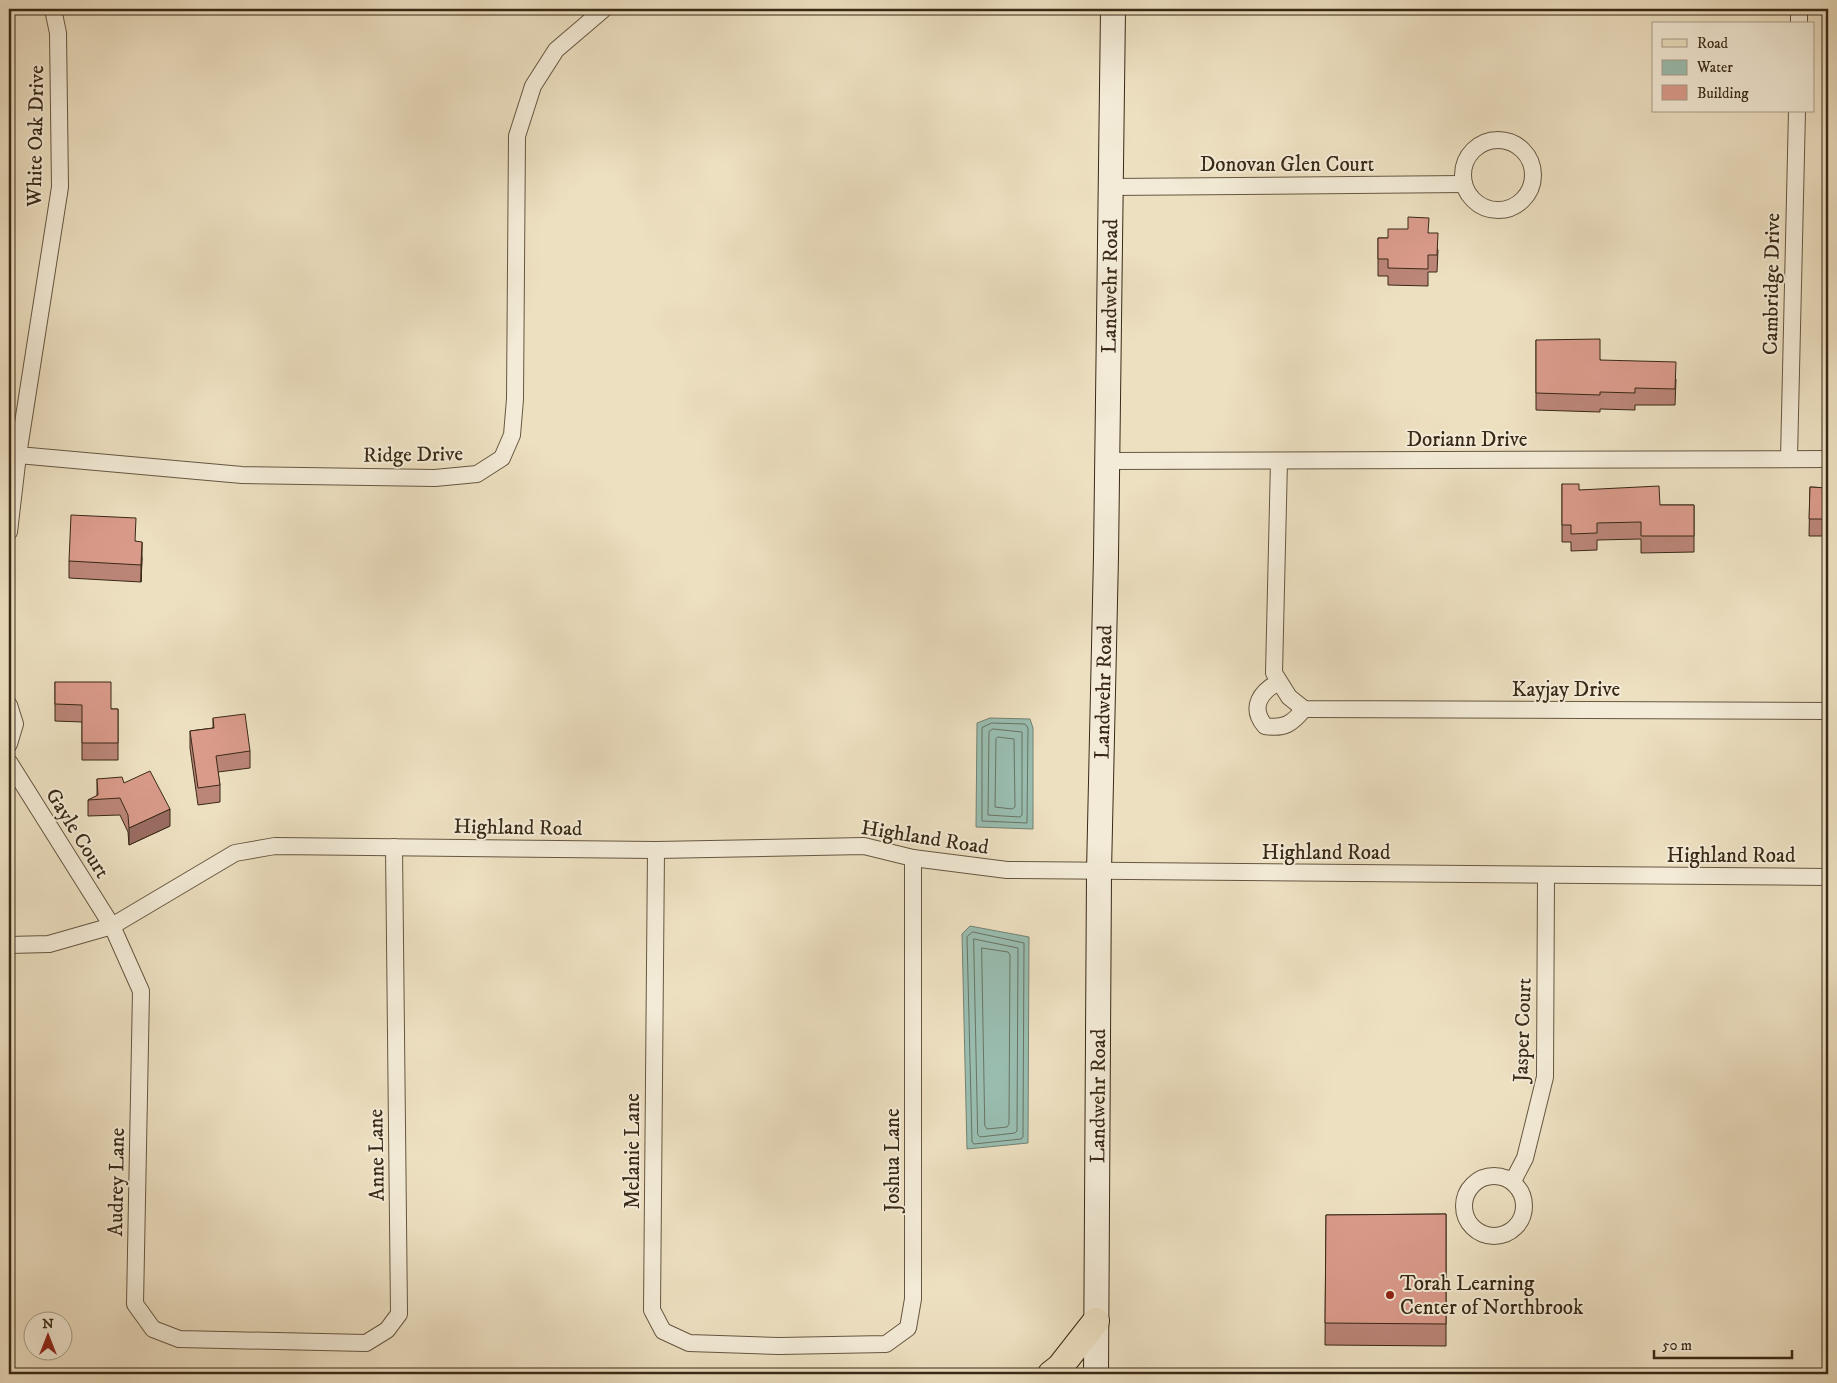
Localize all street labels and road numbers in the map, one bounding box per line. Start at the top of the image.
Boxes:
street label: White Oak Drive [22,65,50,208]
street label: Donovan Glen Court [1200,152,1375,178]
street label: Cambridge Drive [1758,212,1786,355]
street label: Landwehr Road [1097,218,1124,353]
street label: Doriann Drive [1406,427,1528,453]
street label: Ridge Drive [363,441,464,469]
street label: Landwehr Road [1090,624,1118,760]
street label: Kayjay Drive [1512,677,1621,703]
street label: Gayle Court [39,784,115,884]
street label: Highland Road [453,814,583,842]
street label: Highland Road [859,815,991,861]
street label: Highland Road [1262,840,1391,866]
street label: Highland Road [1667,843,1796,869]
street label: Jasper Court [1508,977,1538,1085]
street label: Landwehr Road [1085,1028,1112,1163]
street label: Melanie Lane [620,1093,646,1209]
street label: Anne Lane [363,1108,391,1201]
street label: Joshua Lane [880,1108,906,1214]
street label: Audrey Lane [103,1127,131,1237]

